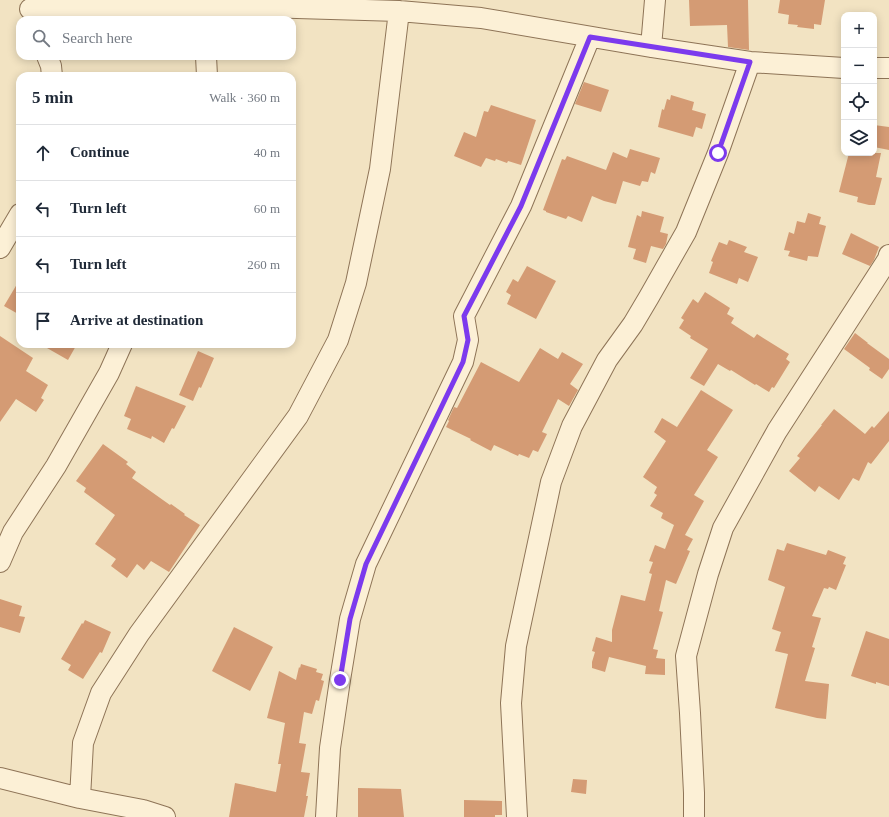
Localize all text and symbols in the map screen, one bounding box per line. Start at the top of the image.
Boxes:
map controls [841,12,877,156]
button: + [841,12,877,48]
search box [16,16,296,60]
icon: search [30,27,52,49]
text: Search here [62,30,132,46]
button: − [841,48,877,84]
button: locate [841,84,877,120]
text: 5 min [32,88,73,107]
text: Walk · 360 m [209,90,280,105]
button: layers [841,120,877,156]
icon: ahead [32,142,54,164]
text: Continue [70,144,129,160]
route start [709,144,727,162]
text: 40 m [254,145,280,160]
icon: left [32,198,54,220]
text: Turn left [70,200,127,216]
text: 60 m [254,201,280,216]
icon: left [32,254,54,276]
text: Turn left [70,256,127,272]
text: 260 m [247,257,280,272]
icon: arrive [32,310,54,332]
text: Arrive at destination [70,312,203,328]
route end [331,671,349,689]

